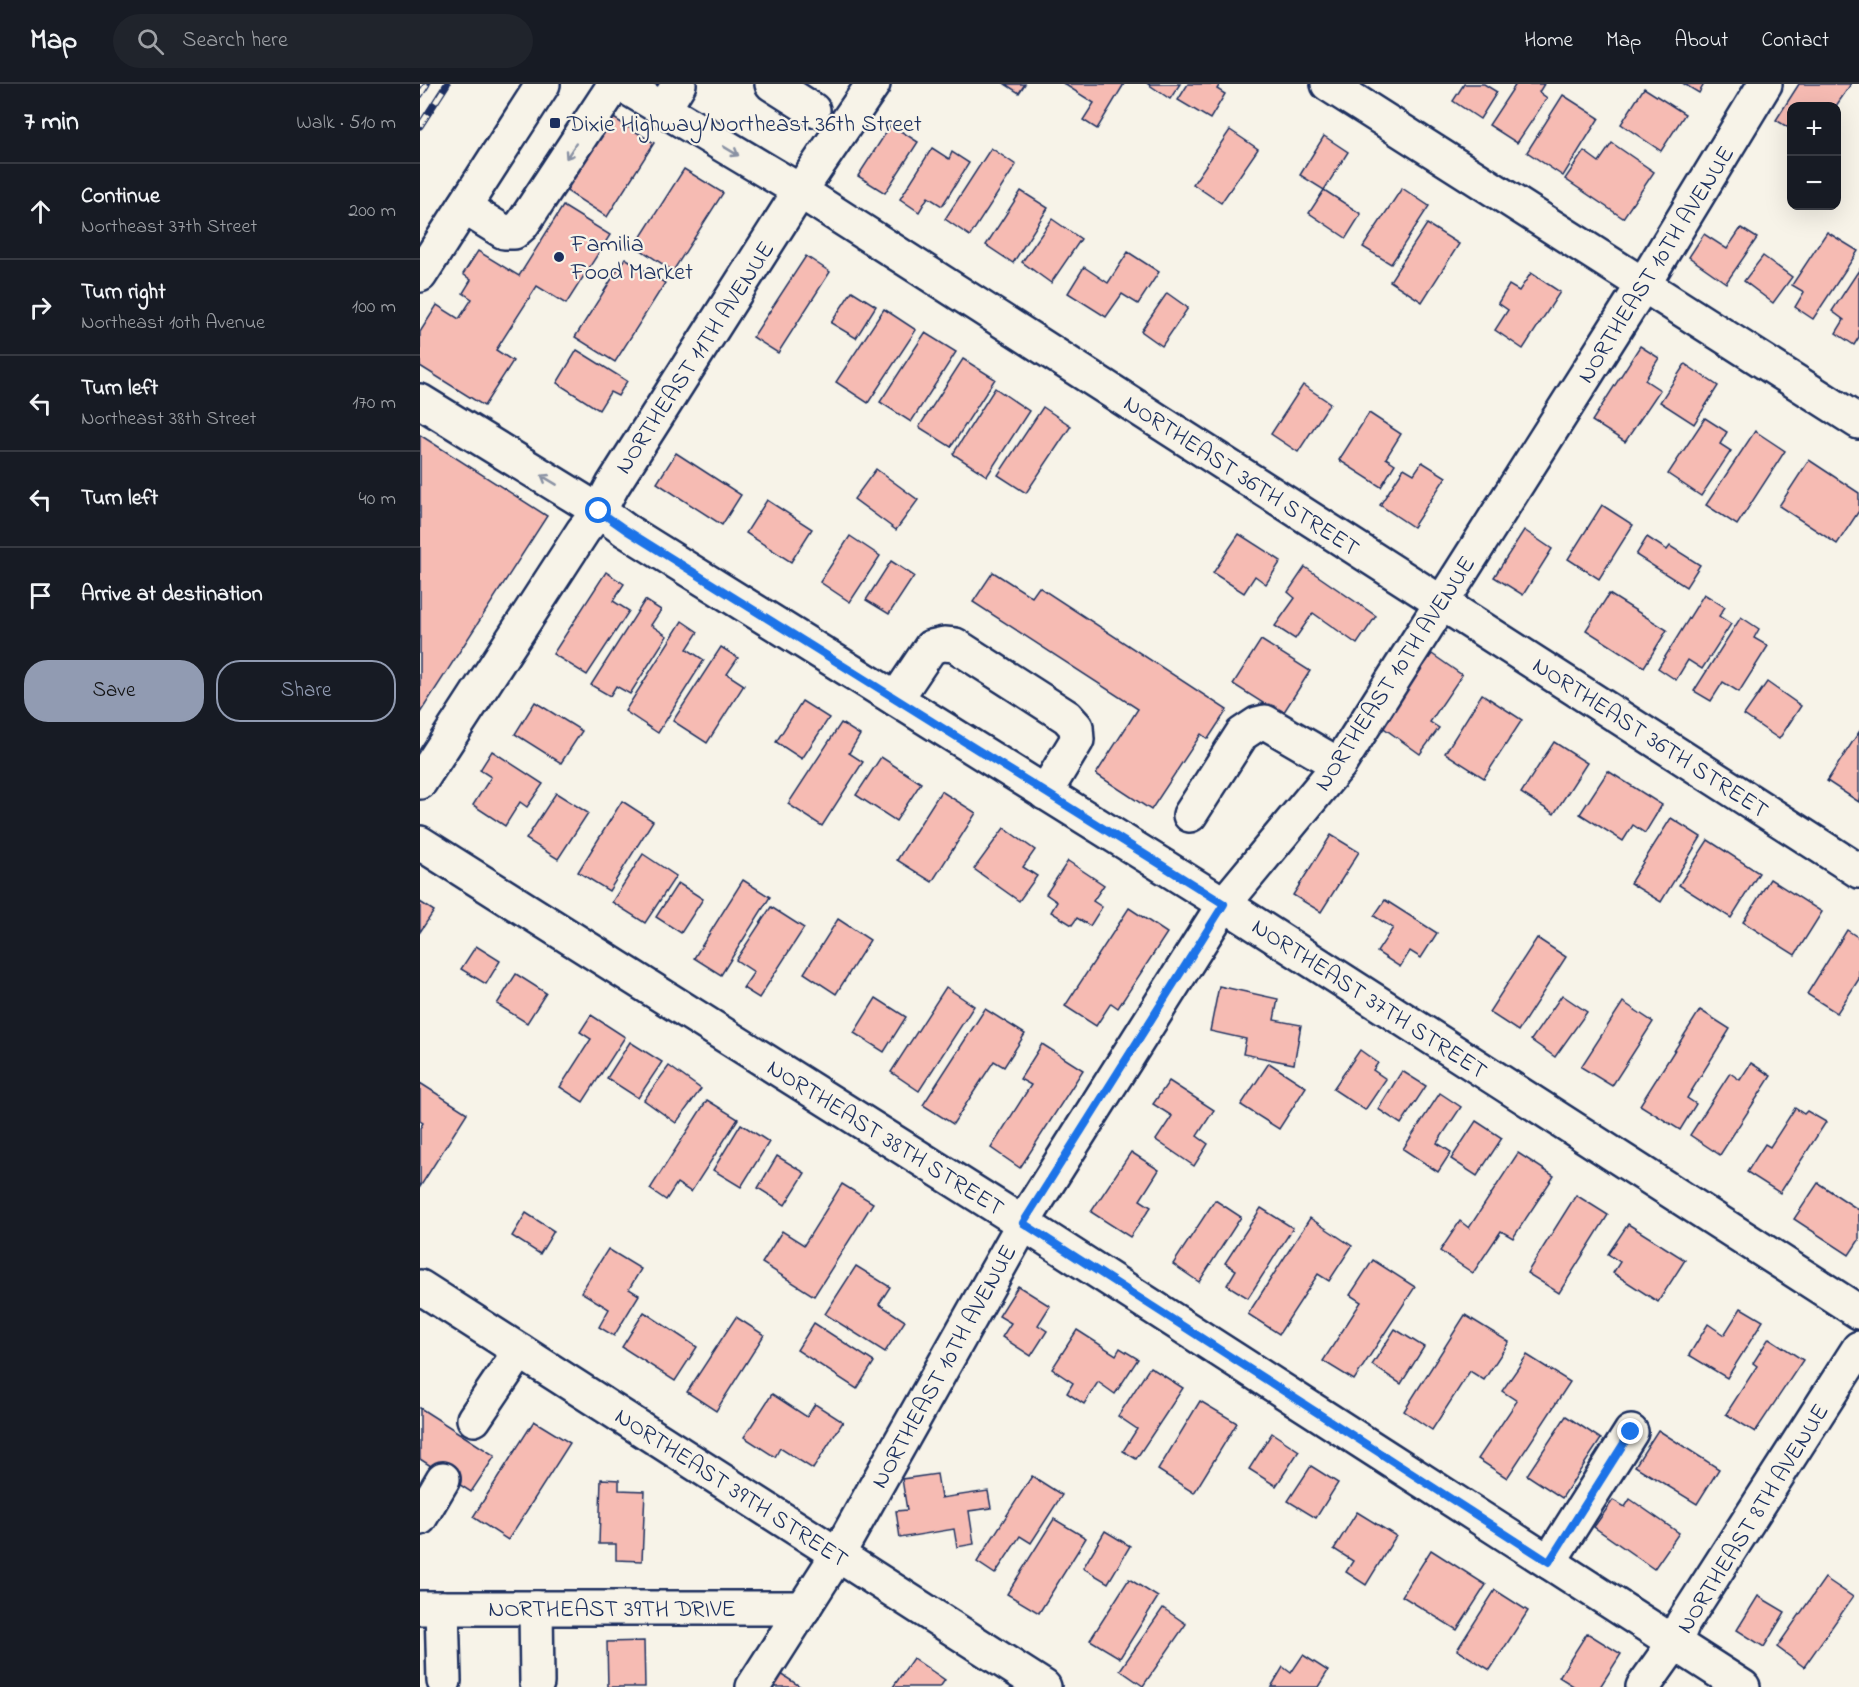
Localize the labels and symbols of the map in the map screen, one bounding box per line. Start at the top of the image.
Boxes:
place label: Dixie Highway/Northeast 36th Street [566,108,922,144]
marker: Dixie Highway/Northeast 36th Street [548,116,562,130]
street label: NORTHEAST 10TH AVENUE [1570,140,1745,391]
one-way arrow [565,142,577,158]
one-way arrow [722,145,739,157]
place label: Familia Food Market [570,228,693,291]
street label: NORTHEAST 11TH AVENUE [607,235,785,482]
marker: Familia Food Market [552,250,566,264]
street label: NORTHEAST 36TH STREET [1116,387,1366,567]
one-way arrow [541,474,558,486]
route start [585,497,611,523]
street label: NORTHEAST 10TH AVENUE [1307,550,1485,799]
street label: NORTHEAST 36TH STREET [1525,649,1775,829]
street label: NORTHEAST 37TH STREET [1244,911,1494,1090]
street label: NORTHEAST 38TH STREET [759,1052,1010,1227]
street label: NORTHEAST 10TH AVENUE [863,1239,1027,1496]
street label: NORTHEAST 8TH AVENUE [1669,1398,1839,1641]
street label: NORTHEAST 39TH STREET [607,1400,854,1578]
route end [1617,1418,1643,1444]
street label: NORTHEAST 39TH DRIVE [488,1593,736,1628]

